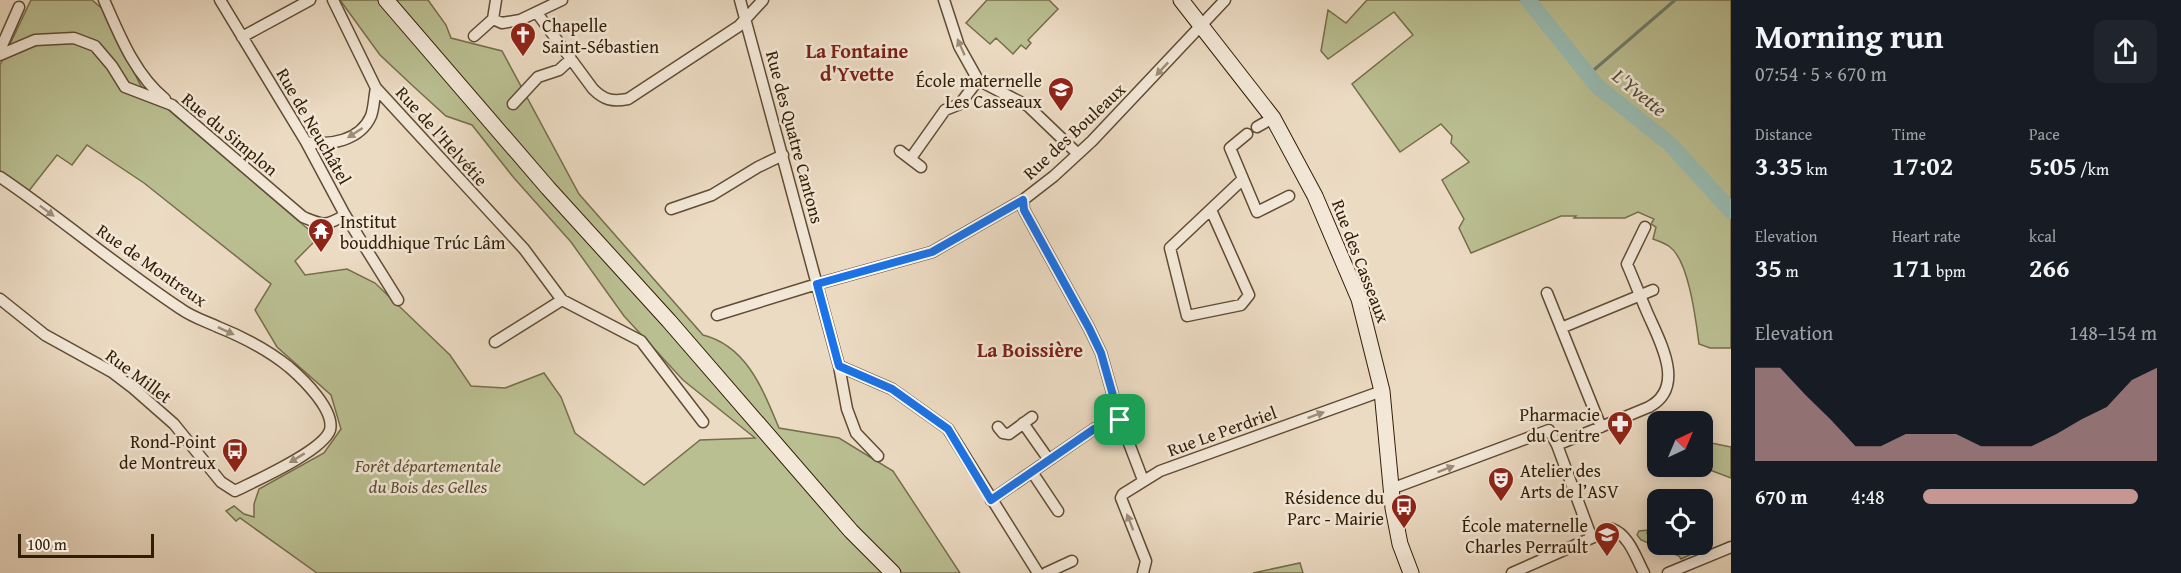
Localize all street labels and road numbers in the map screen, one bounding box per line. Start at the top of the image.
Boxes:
street label: Rue des Quatre Cantons [759,48,831,226]
street label: Rue de Neuchâtel [270,63,358,189]
street label: Rue des Bouleaux [1017,76,1132,186]
street label: Rue de l'Helvétie [389,80,495,192]
street label: Rue du Simplon [176,86,284,182]
street label: Rue des Casseaux [1325,195,1397,327]
street label: Rue de Montreux [91,217,213,314]
street label: Rue Millet [100,342,178,410]
street label: Rue Le Perdriel [1164,399,1280,463]

